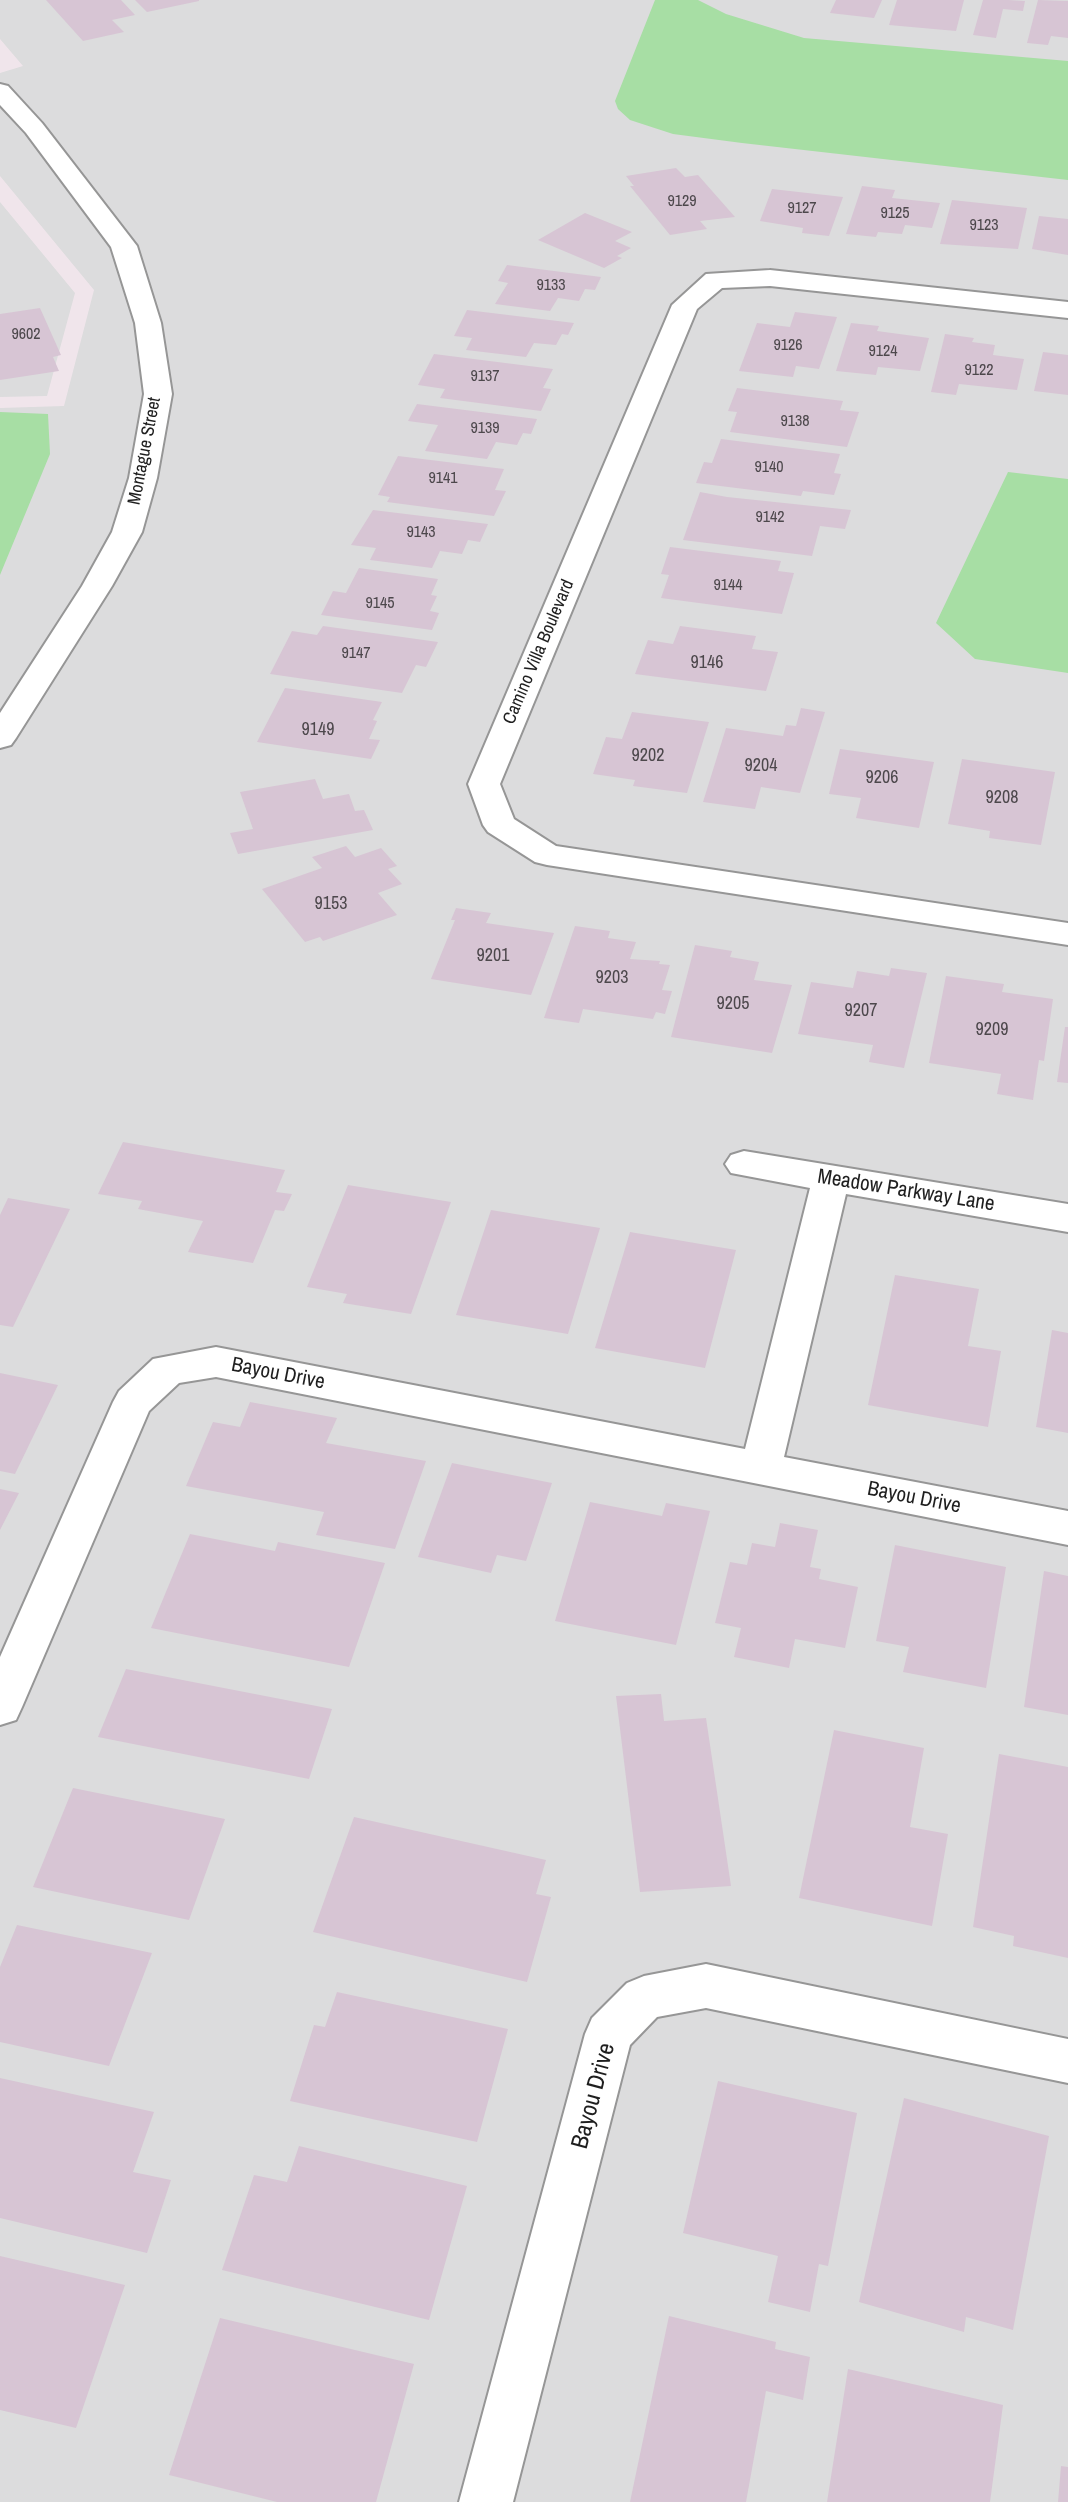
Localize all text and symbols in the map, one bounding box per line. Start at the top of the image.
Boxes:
house number: 9129 [667,192,697,212]
house number: 9127 [787,199,817,219]
house number: 9125 [880,204,910,224]
house number: 9123 [969,216,999,236]
house number: 9133 [536,276,566,296]
house number: 9602 [11,325,41,345]
house number: 9126 [773,336,803,356]
house number: 9124 [868,342,898,362]
house number: 9122 [964,361,994,381]
house number: 9137 [470,367,500,387]
street label: Montague Street [124,395,166,507]
house number: 9138 [780,412,810,432]
house number: 9139 [470,419,500,439]
house number: 9140 [754,458,784,478]
house number: 9141 [428,469,458,489]
house number: 9142 [755,508,785,528]
house number: 9143 [406,523,436,543]
house number: 9144 [713,576,743,596]
street label: Camino Villa Boulevard [499,577,579,727]
house number: 9145 [365,594,395,614]
house number: 9147 [341,644,371,664]
house number: 9146 [691,652,723,674]
house number: 9149 [302,719,334,741]
house number: 9202 [632,745,664,767]
house number: 9204 [745,755,777,777]
house number: 9206 [866,767,898,789]
house number: 9208 [986,787,1018,809]
house number: 9153 [315,893,347,915]
house number: 9201 [477,945,509,967]
house number: 9203 [596,967,628,989]
house number: 9205 [717,993,749,1015]
house number: 9207 [845,1000,877,1022]
house number: 9209 [976,1019,1008,1041]
street label: Meadow Parkway Lane [816,1165,996,1217]
street label: Bayou Drive [229,1353,327,1395]
street label: Bayou Drive [865,1477,963,1519]
street label: Bayou Drive [566,2040,622,2152]

